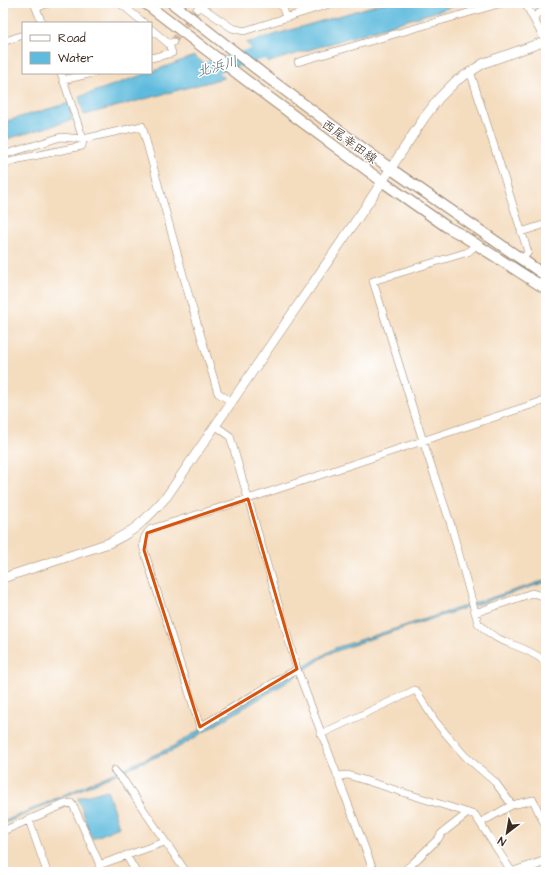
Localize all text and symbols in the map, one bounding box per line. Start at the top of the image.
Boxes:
legend [22,22,152,74]
text: Road [58,30,86,47]
text: Water [58,50,94,67]
water label: 北浜川 [194,52,240,82]
street label: 西尾幸田線 [318,115,382,169]
north arrow [487,813,527,853]
text: N [495,833,509,849]

